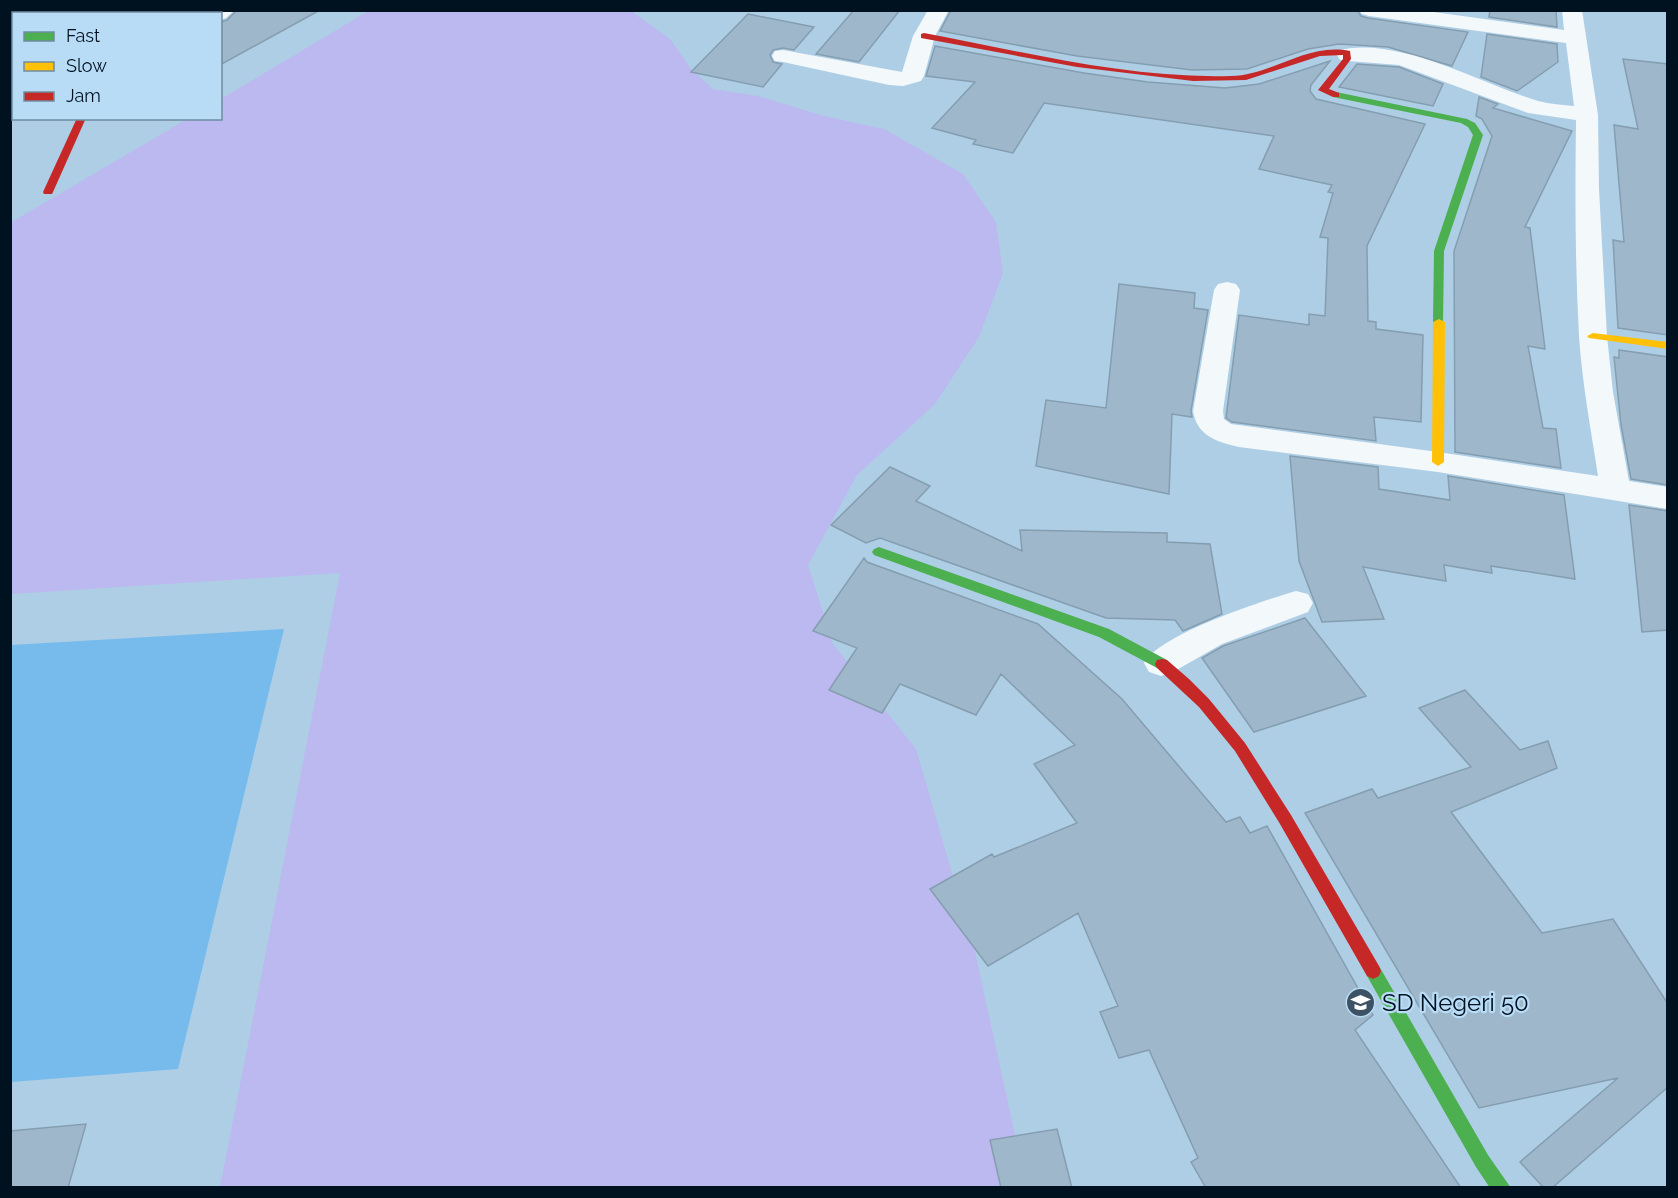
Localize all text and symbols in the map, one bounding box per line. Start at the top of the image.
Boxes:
legend [12,12,222,120]
text: Fast [66,25,100,46]
text: Slow [66,55,107,76]
text: Jam [66,85,101,106]
school or university icon: SD Negeri 50 [1345,986,1377,1018]
place label: SD Negeri 50 [1382,988,1529,1017]

